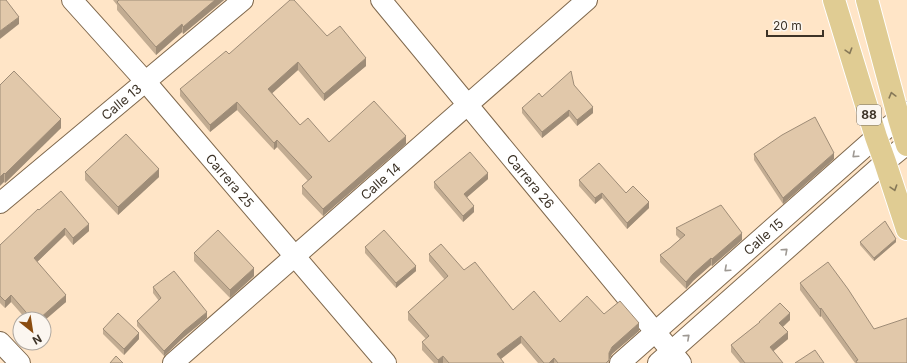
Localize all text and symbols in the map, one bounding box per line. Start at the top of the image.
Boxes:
scale bar [767,12,823,38]
text: 20 m [773,18,802,33]
one-way arrow [844,47,853,54]
street label: Calle 13 [98,80,145,123]
one-way arrow [888,91,897,98]
road number: 88 [857,105,881,125]
street label: Carrera 25 [203,150,258,211]
one-way arrow [853,150,860,157]
street label: Carrera 26 [503,151,558,212]
street label: Calle 14 [357,159,404,203]
one-way arrow [889,184,897,191]
street label: Calle 15 [740,215,786,258]
one-way arrow [780,249,787,256]
one-way arrow [724,264,732,272]
north arrow [12,311,52,351]
text: N [30,332,44,348]
one-way arrow [683,335,690,342]

